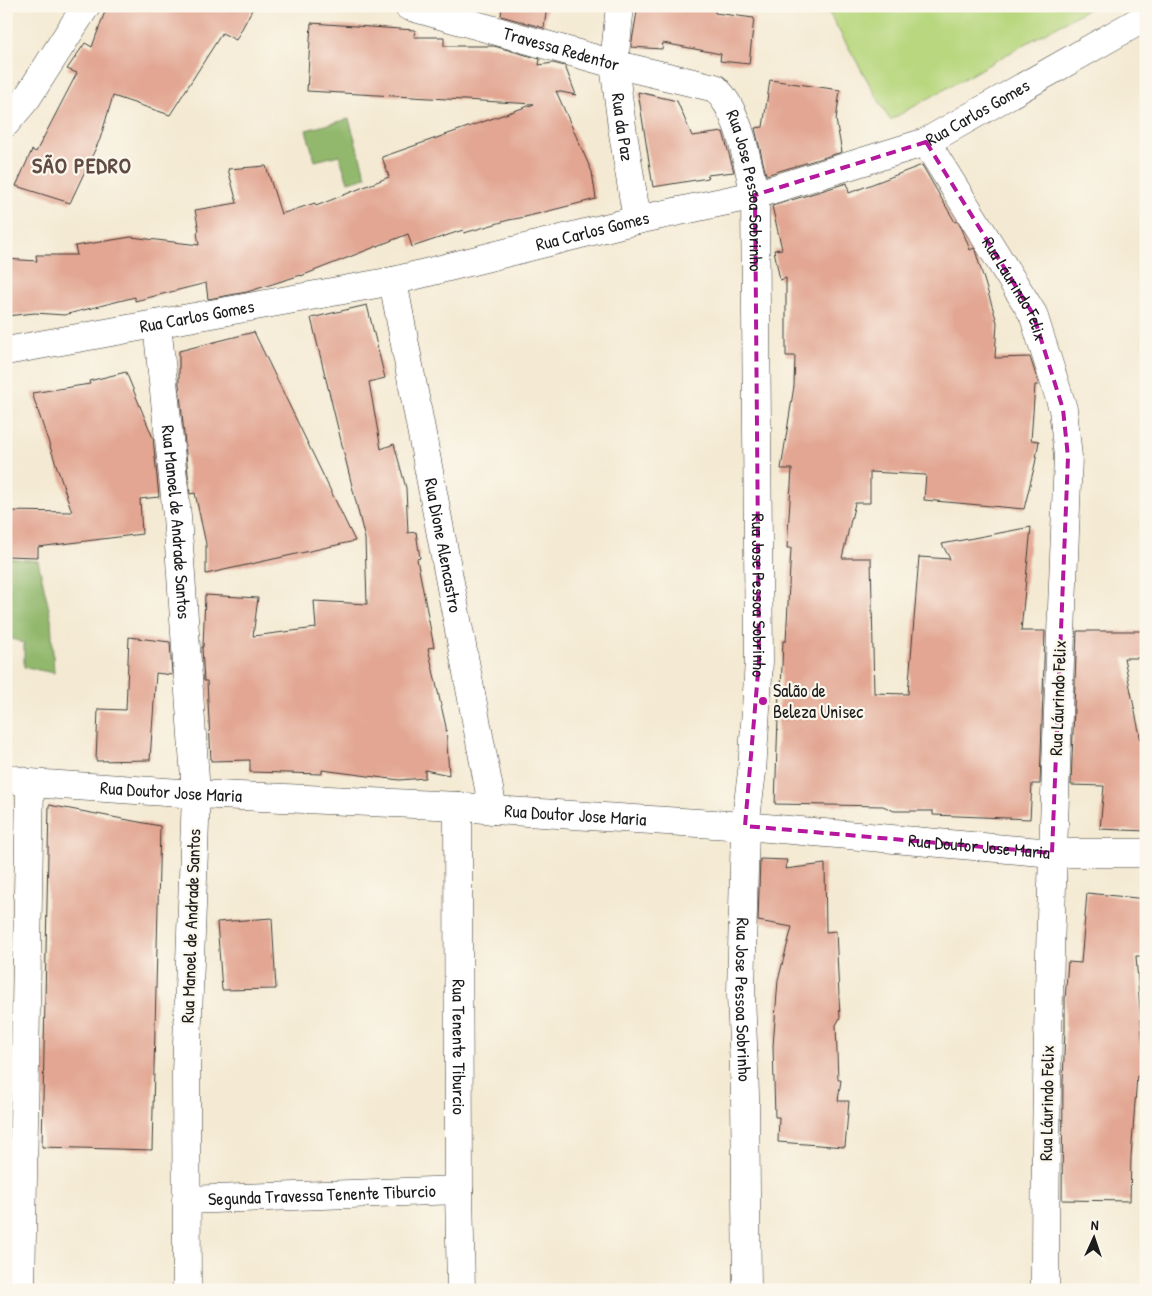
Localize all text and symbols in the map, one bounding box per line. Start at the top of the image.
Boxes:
street label: Travessa Redentor [500,20,622,77]
street label: Rua Carlos Gomes [921,73,1034,152]
street label: Rua da Paz [606,92,640,163]
street label: Rua Jose Pessoa Sobrinho [720,106,769,271]
district label: SÃO PEDRO [32,150,132,180]
street label: Rua Carlos Gomes [533,205,651,257]
street label: Rua Láurindo Felix [976,232,1054,344]
street label: Rua Carlos Gomes [138,293,256,339]
street label: Rua Manoel de Andrade Santos [156,424,197,620]
street label: Rua Dione Alencastro [419,476,468,614]
street label: Rua Jose Pessoa Sobrinho [746,513,772,678]
street label: Rua Láurindo Felix [1043,640,1072,756]
place label: Salão de Beleza Unisec [773,678,863,724]
marker: Salão de Beleza Unisec [757,695,769,707]
street label: Rua Doutor Jose Maria [99,775,243,808]
street label: Rua Doutor Jose Maria [504,798,647,832]
street label: Rua Doutor Jose Maria [907,827,1051,865]
street label: Rua Manoel de Andrade Santos [175,828,206,1023]
street label: Rua Jose Pessoa Sobrinho [729,917,757,1082]
street label: Rua Tenente Tiburcio [446,979,472,1115]
street label: Rua Láurindo Felix [1033,1045,1060,1161]
street label: Segunda Travessa Tenente Tiburcio [208,1178,436,1211]
north arrow [1070,1214,1120,1264]
text: N [1090,1215,1099,1234]

